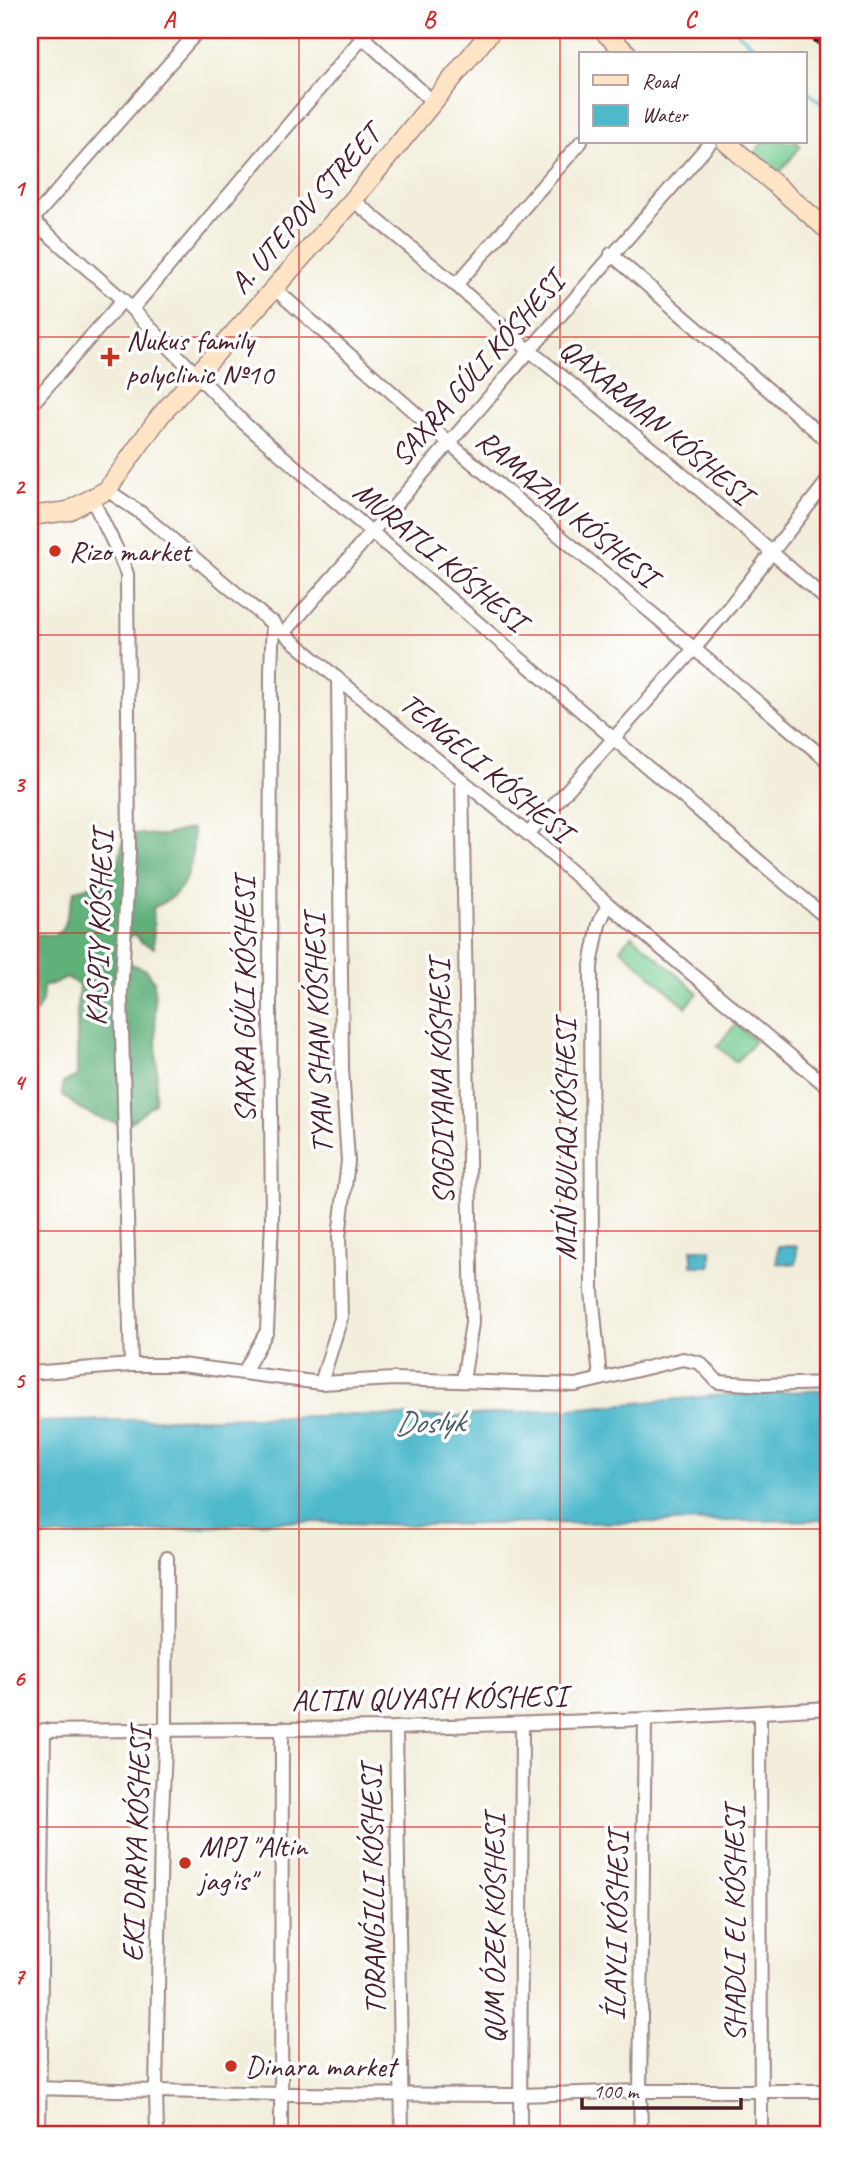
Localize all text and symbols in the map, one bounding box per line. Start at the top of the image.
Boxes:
text: A [163,5,177,34]
text: B [423,5,437,34]
text: C [685,5,699,34]
legend [579,52,806,144]
text: Road [642,68,681,94]
text: Water [642,102,689,128]
street label: A. UTEPOV STREET [221,112,393,301]
text: 1 [14,174,27,203]
street label: SAXRA GÚLI KÓSHESI [382,259,576,474]
place label: Nukus family polyclinic №10 [126,321,276,393]
street label: QAXARMAN KÓSHESI [552,329,765,516]
marker: Nukus family polyclinic №10 [100,347,120,367]
street label: RAMAZAN KÓSHESI [469,421,670,599]
text: 2 [14,472,27,501]
street label: MURATLI KÓSHESI [346,473,539,643]
place label: Rizo market [69,532,193,570]
marker: Rizo market [47,543,63,559]
street label: TENGELI KÓSHESI [392,684,584,854]
text: 3 [14,770,27,799]
street label: KASPIY KÓSHESI [77,824,122,1026]
street label: SAXRA GÚLI KÓSHESI [225,871,263,1123]
street label: TYAN SHAN KÓSHESI [295,908,341,1154]
street label: SOGDIYANA KÓSHESI [420,953,462,1205]
street label: MIŃ BULAQ KÓSHESI [546,1013,584,1261]
text: 4 [14,1068,27,1097]
text: 5 [14,1366,26,1395]
water label: Doslyk [394,1400,470,1444]
text: 6 [14,1664,27,1693]
street label: ALTIN QUYASH KÓSHESI [291,1676,573,1719]
street label: EKI DARYA KÓSHESI [113,1721,159,1963]
street label: TORANǴILLI KÓSHESI [352,1759,394,2015]
street label: SHADLI EL KÓSHESI [715,1800,753,2042]
street label: QUM ÓZEK KÓSHESI [475,1808,513,2044]
street label: ÍLAYLI KÓSHESI [595,1825,637,2021]
place label: MPJ "Altin jag'is" [196,1827,308,1899]
marker: MPJ "Altin jag'is" [177,1855,193,1871]
text: 7 [14,1962,27,1991]
place label: Dinara market [245,2047,400,2085]
marker: Dinara market [223,2058,239,2074]
scale bar [582,2066,742,2110]
text: 100 m [593,2078,640,2104]

